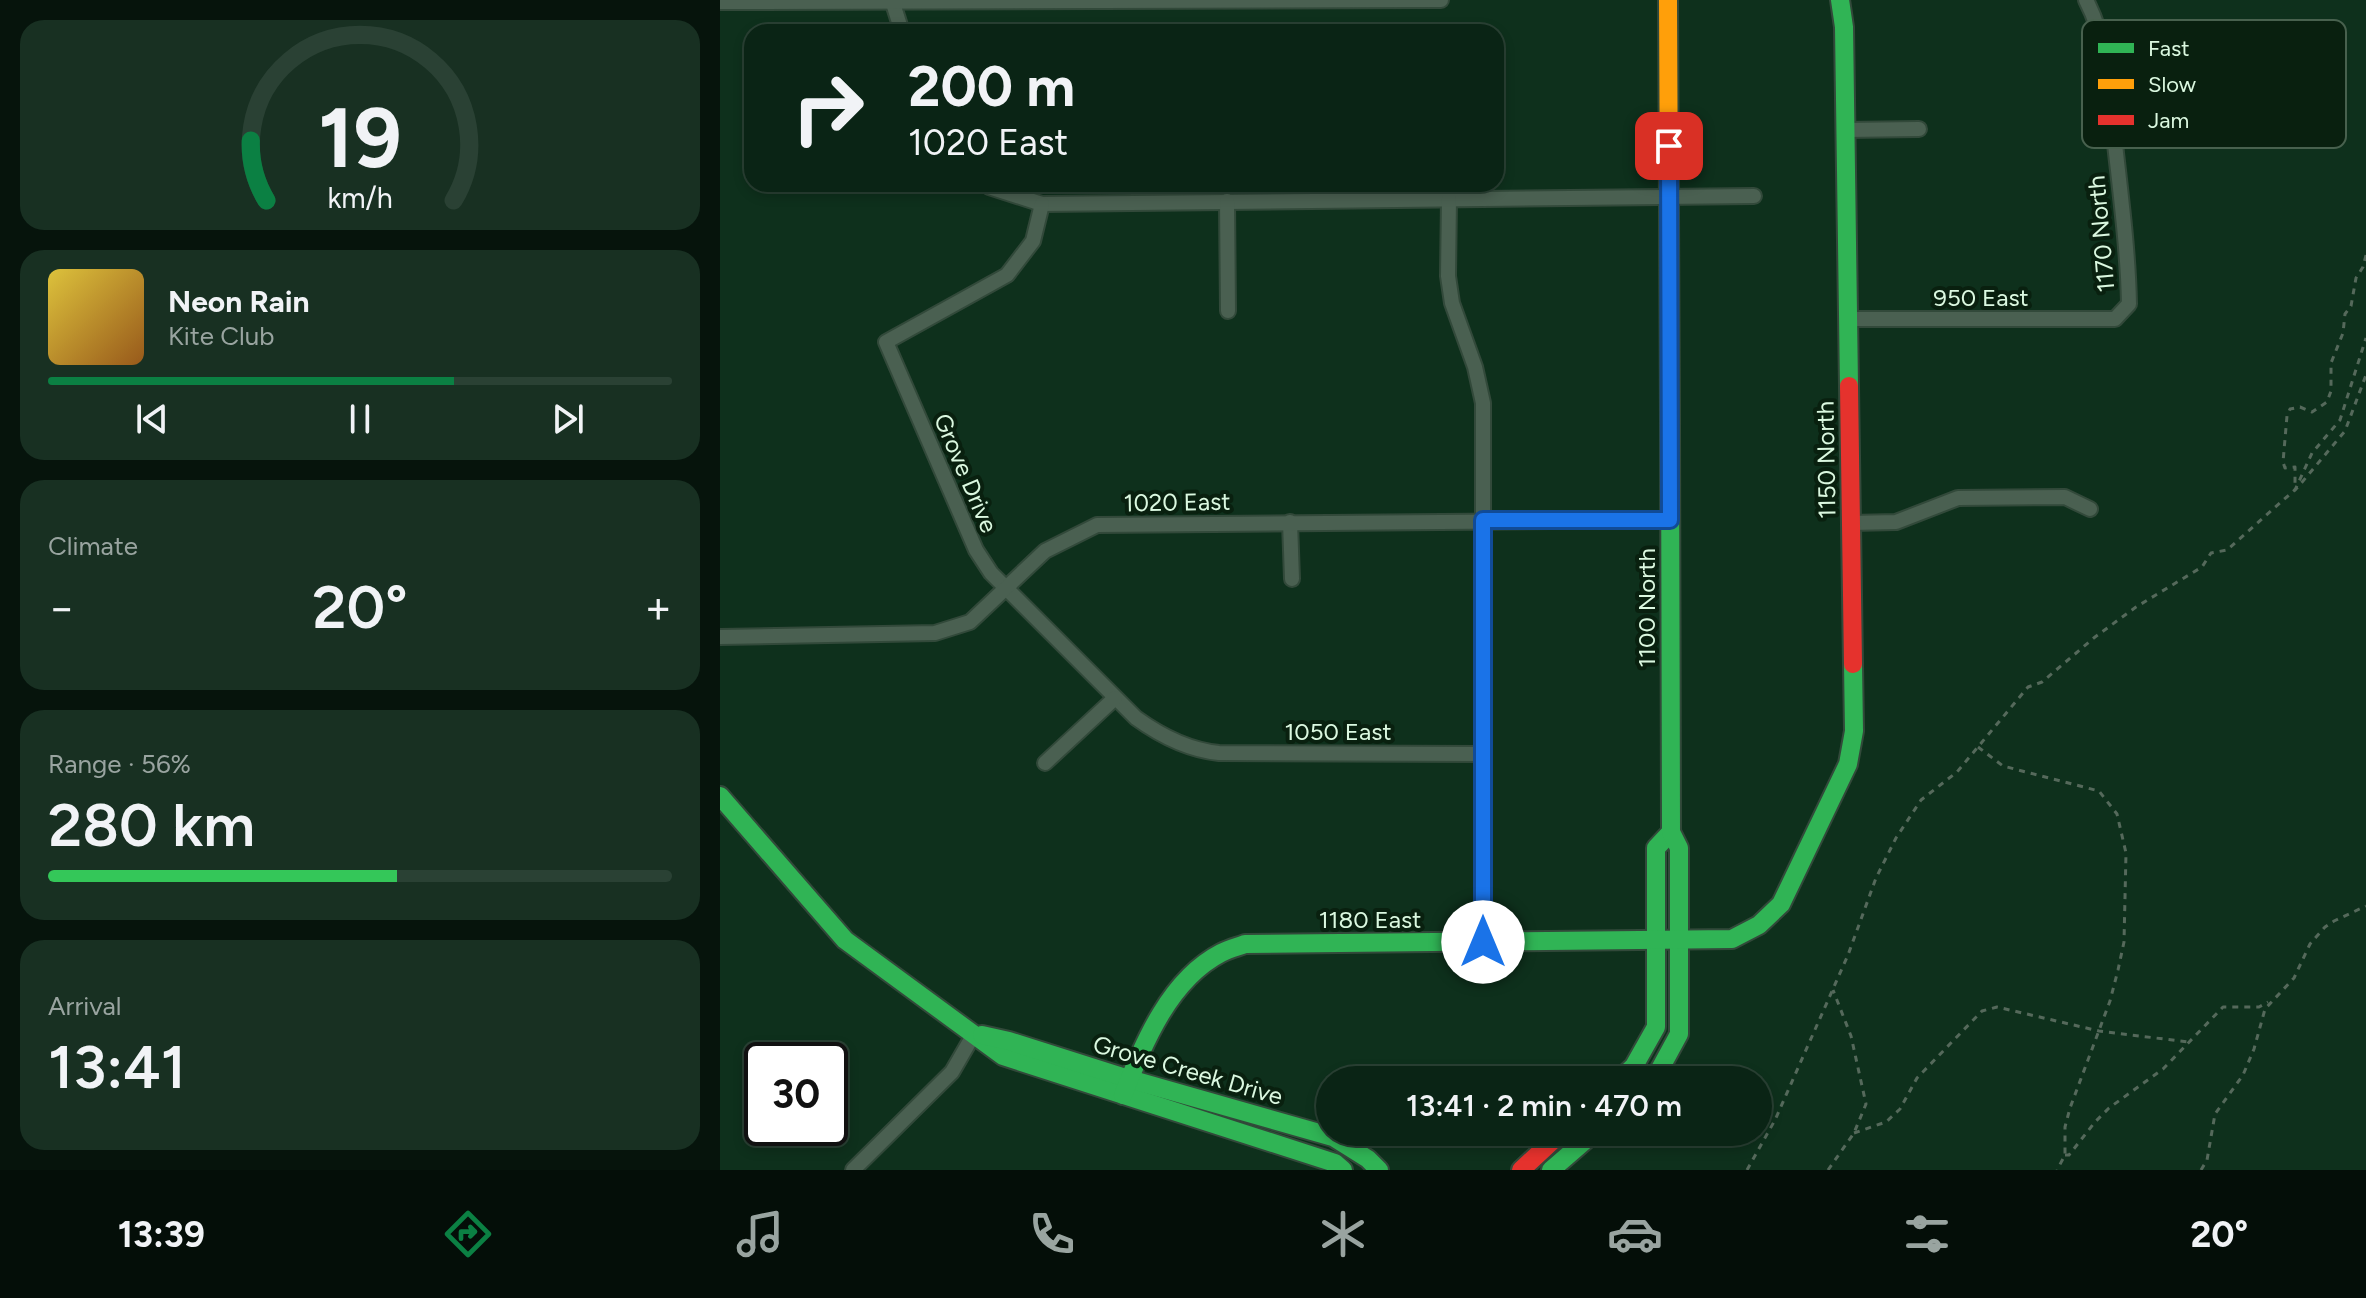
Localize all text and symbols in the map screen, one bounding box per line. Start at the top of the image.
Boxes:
legend [2082,20,2346,148]
text: Fast [2148,35,2190,62]
text: 200 m [908,53,1075,120]
icon: right [776,56,880,160]
text: Slow [2148,71,2197,98]
text: 19 [318,88,402,188]
text: Jam [2148,107,2189,134]
pin [1635,112,1703,180]
text: 1020 East [908,121,1068,164]
icon: arrive [1647,124,1691,168]
street label: 1170 North [2081,174,2121,294]
text: km/h [327,181,393,215]
text: Neon Rain [168,283,310,320]
street label: 950 East [1933,283,2029,312]
text: Kite Club [168,320,274,352]
icon: previous [130,397,174,441]
icon: pause [338,397,382,441]
icon: next [546,397,590,441]
street label: 1150 North [1810,401,1842,519]
street label: Grove Drive [928,409,1004,537]
street label: 1020 East [1123,487,1231,517]
text: Climate [48,530,138,562]
street label: 1100 North [1632,548,1661,668]
text: 20° [312,571,408,643]
text: − [48,581,75,634]
text: + [645,581,672,634]
street label: 1050 East [1284,717,1392,746]
text: Range · 56% [48,748,191,780]
text: 280 km [48,789,255,861]
position arrow [1441,900,1525,984]
street label: 1180 East [1319,905,1421,934]
text: Arrival [48,990,121,1022]
street label: Grove Creek Drive [1090,1029,1286,1111]
text: 13:41 [48,1031,186,1103]
speed limit sign: 30 [744,1042,848,1146]
text: 13:41 · 2 min · 470 m [1406,1087,1682,1124]
icon: directions [440,1206,496,1262]
icon: music [732,1206,788,1262]
icon: phone [1024,1206,1080,1262]
icon: climate [1315,1206,1371,1262]
icon: car [1607,1206,1663,1262]
icon: filters [1899,1206,1955,1262]
text: 13:39 [118,1213,205,1256]
text: 20° [2190,1213,2248,1256]

